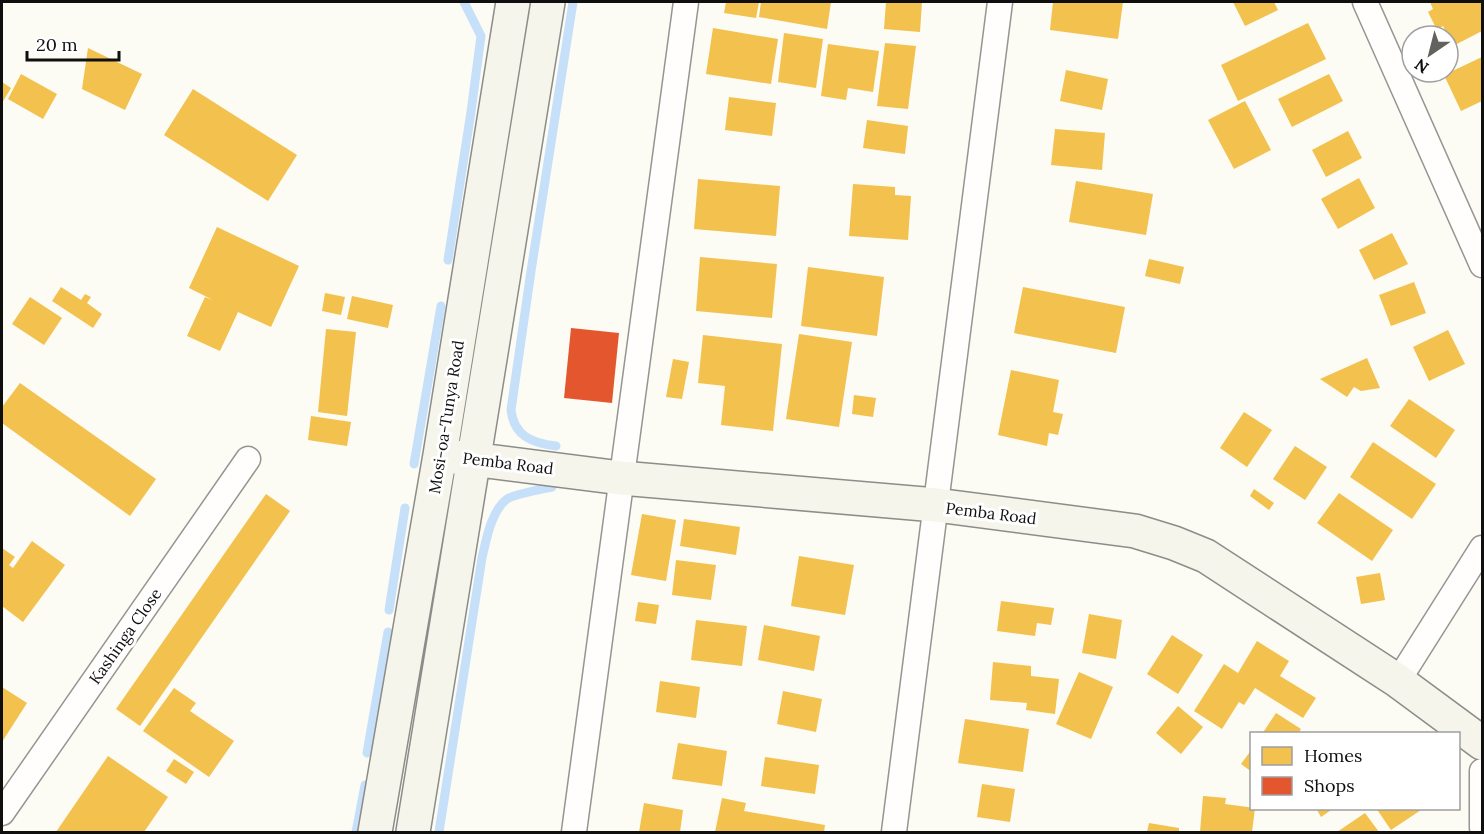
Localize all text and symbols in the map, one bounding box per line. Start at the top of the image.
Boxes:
scale bar [27,24,118,62]
north arrow [1400,24,1460,84]
text: 20 m [36,33,78,56]
text: N [1411,55,1432,78]
street label: Mosi-oa-Tunya Road [424,338,468,495]
street label: Pemba Road [461,448,555,479]
street label: Pemba Road [944,498,1038,529]
street label: Kashinga Close [84,584,166,688]
legend [1250,732,1460,810]
text: Homes [1304,744,1362,767]
text: Shops [1304,774,1355,797]

